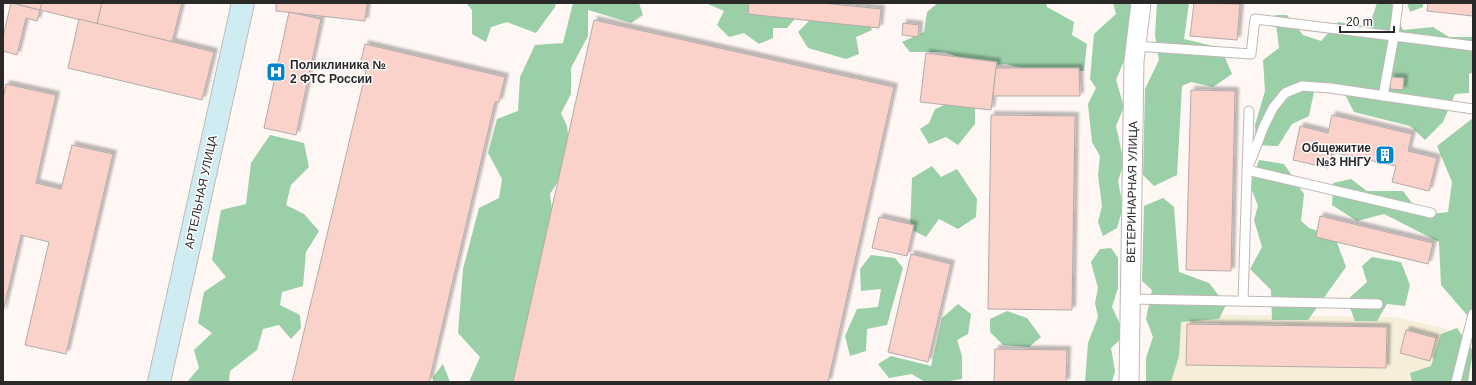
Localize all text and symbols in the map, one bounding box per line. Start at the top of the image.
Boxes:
scale bar [1340,8,1394,34]
text: 20 m [1346,15,1373,29]
place label: Поликлиника № 2 ФТС России [290,58,386,86]
hospital icon: Поликлиника № 2 ФТС России [265,61,287,83]
street label: ВЕТЕРИНАРНАЯ УЛИЦА [1124,121,1140,263]
street label: АРТЕЛЬНАЯ УЛИЦА [182,134,220,250]
place label: Общежитие №3 ННГУ [1302,141,1372,169]
building icon: Общежитие №3 ННГУ [1374,144,1396,166]

